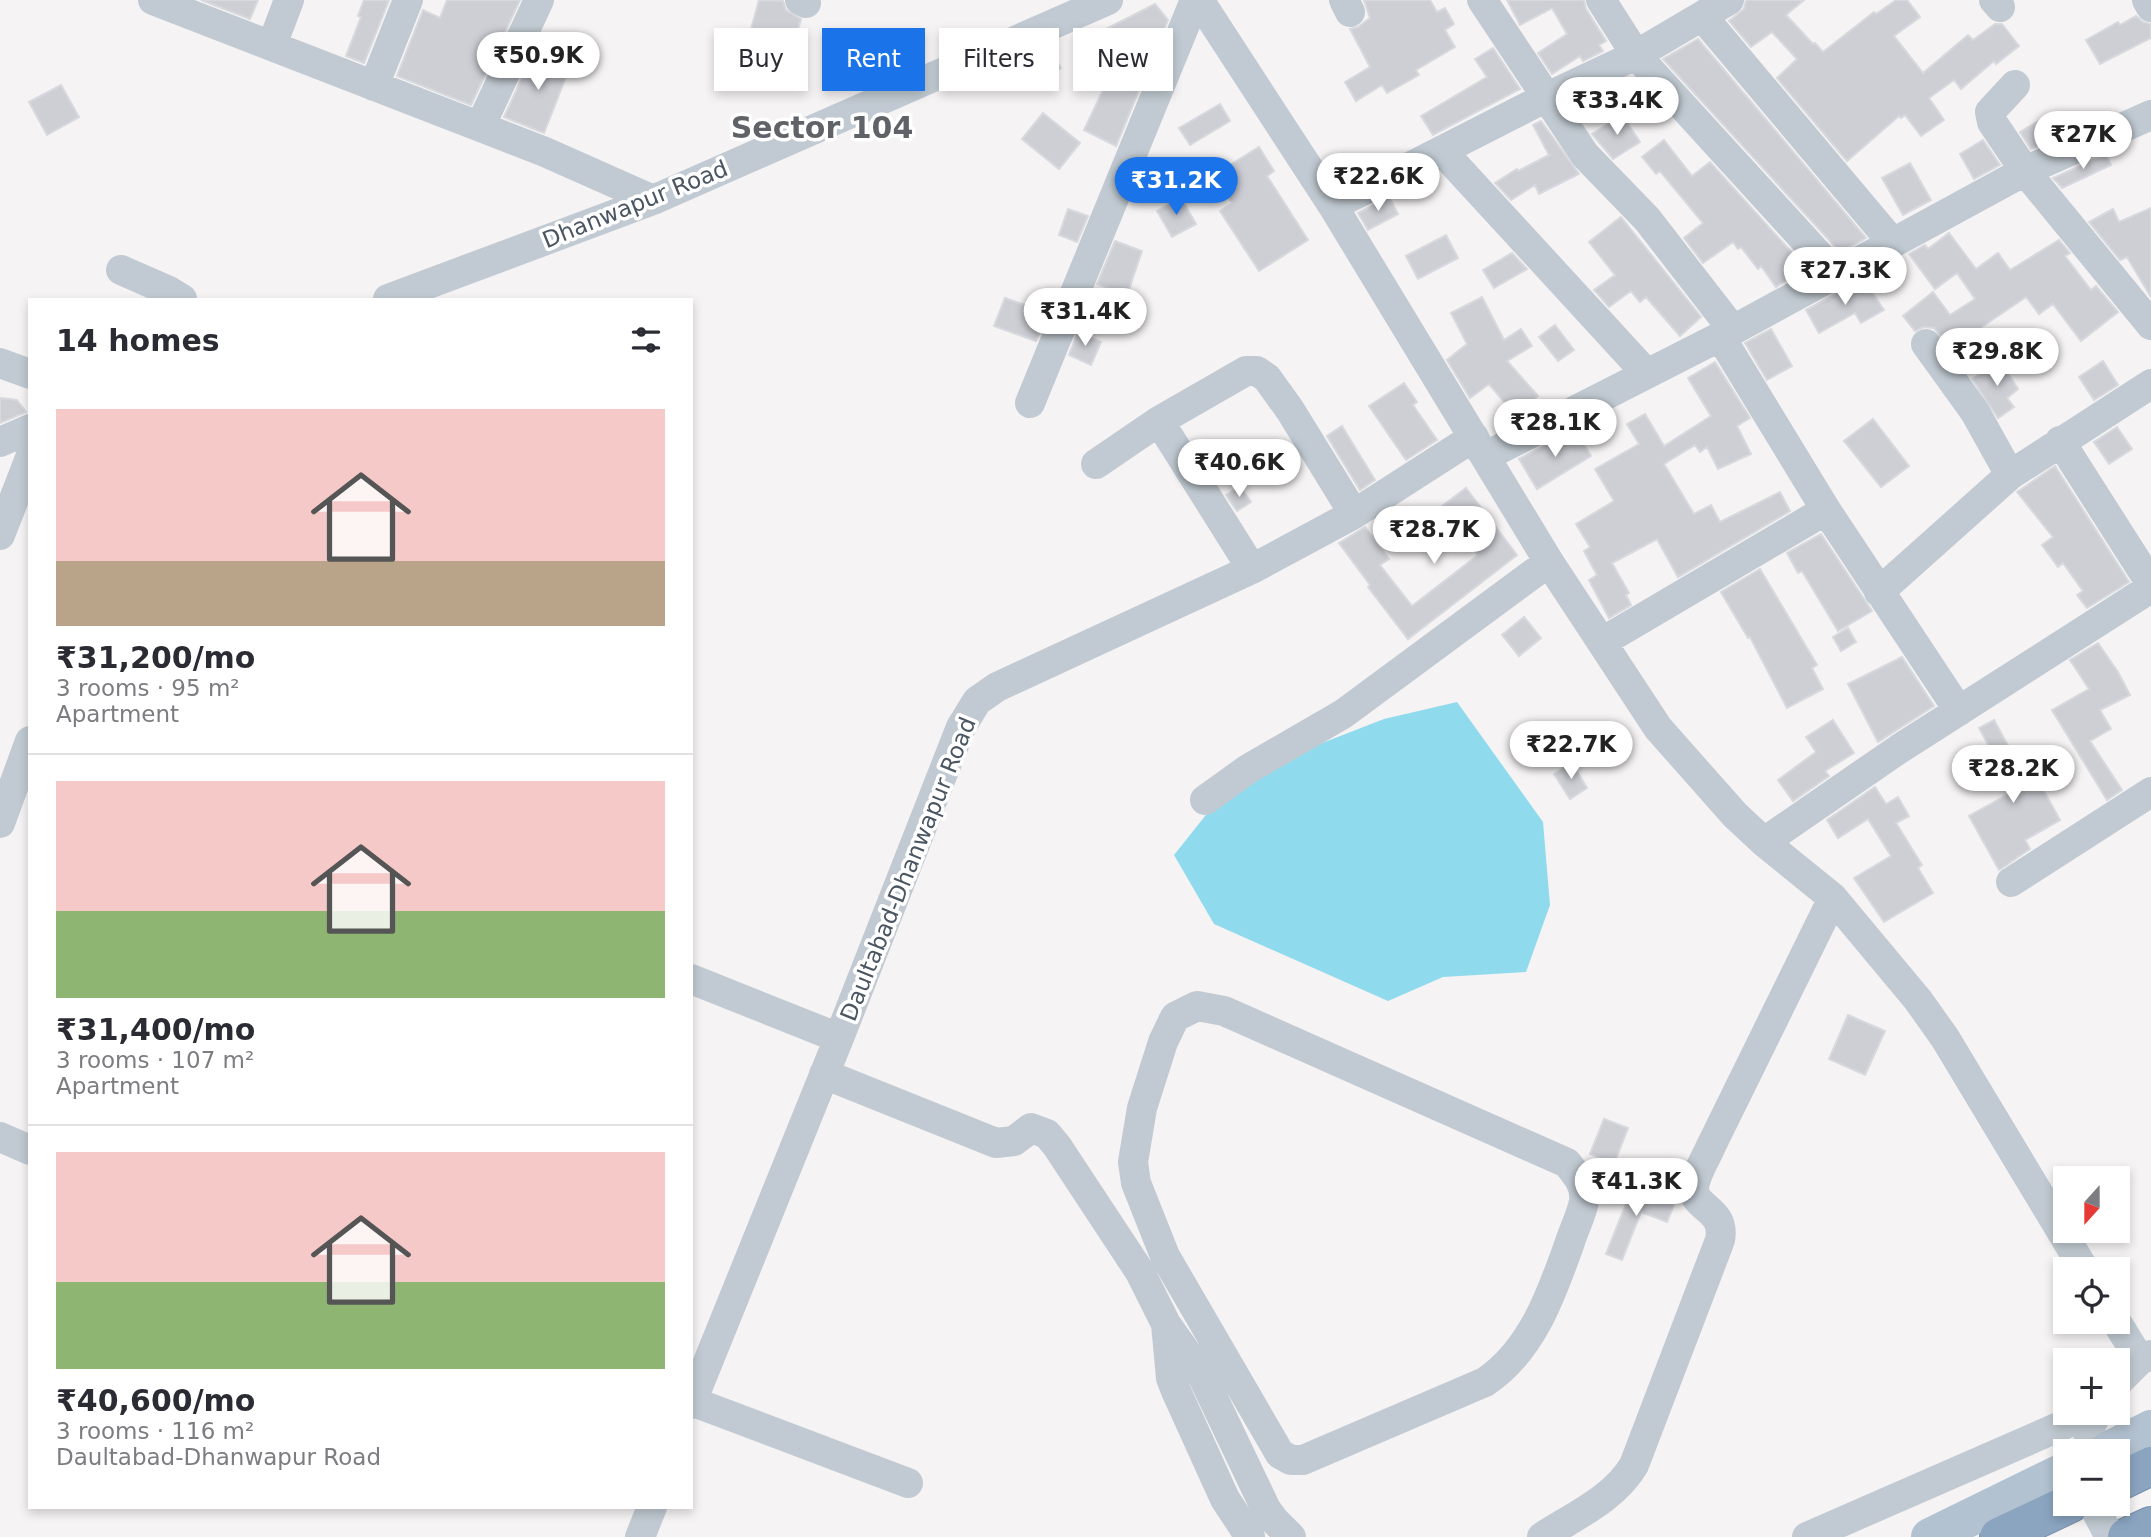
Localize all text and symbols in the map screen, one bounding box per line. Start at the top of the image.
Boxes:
chip: Buy [714,28,808,91]
chip: Rent [822,28,925,91]
chip: Filters [939,28,1059,91]
chip: New [1073,28,1173,91]
pin: ₹50.9K [481,32,595,92]
text: ₹50.9K [493,42,583,68]
pin: ₹33.4K [1560,78,1674,137]
text: ₹33.4K [1572,87,1662,113]
district label: Sector 104 [731,110,913,145]
pin: ₹27K [2042,111,2124,171]
text: ₹27K [2050,121,2116,147]
pin: ₹22.6K [1321,154,1435,213]
street label: Dhanwapur Road [539,155,731,253]
pin: ₹31.2K [1119,158,1233,217]
text: ₹22.6K [1333,163,1423,189]
text: ₹31.2K [1131,167,1221,193]
pin: ₹27.3K [1788,247,1902,307]
text: ₹27.3K [1800,257,1890,283]
pin: ₹31.4K [1028,288,1142,348]
text: ₹31.4K [1040,298,1130,324]
icon: filters [627,321,665,359]
text: 14 homes [56,323,220,358]
pin: ₹29.8K [1940,328,2054,388]
text: ₹29.8K [1952,338,2042,364]
pin: ₹28.1K [1498,400,1612,459]
text: ₹28.1K [1510,409,1600,435]
pin: ₹40.6K [1182,440,1296,499]
text: ₹40.6K [1194,449,1284,475]
icon: home [298,454,424,580]
pin: ₹28.7K [1377,506,1491,566]
text: ₹28.7K [1389,516,1479,542]
text: ₹31,200/mo [56,640,255,675]
text: 3 rooms · 95 m² [56,675,240,701]
text: Apartment [56,701,179,727]
street label: Daultabad-Dhanwapur Road [835,713,981,1025]
pin: ₹22.7K [1514,722,1628,781]
text: ₹22.7K [1526,731,1616,757]
pin: ₹28.2K [1956,746,2070,805]
text: ₹28.2K [1968,755,2058,781]
icon: home [298,826,424,952]
text: ₹31,400/mo [56,1012,255,1047]
text: 3 rooms · 107 m² [56,1047,254,1073]
text: Apartment [56,1073,179,1099]
pin: ₹41.3K [1579,1158,1693,1218]
north arrow [2053,1166,2130,1242]
map controls [2053,1166,2130,1516]
text: ₹41.3K [1591,1168,1681,1194]
icon: home [298,1197,424,1323]
button: locate [2053,1257,2130,1334]
button: + [2053,1348,2130,1425]
text: ₹40,600/mo [56,1383,255,1418]
text: 3 rooms · 116 m² [56,1418,254,1444]
button: − [2053,1439,2130,1516]
text: Daultabad-Dhanwapur Road [56,1444,381,1470]

